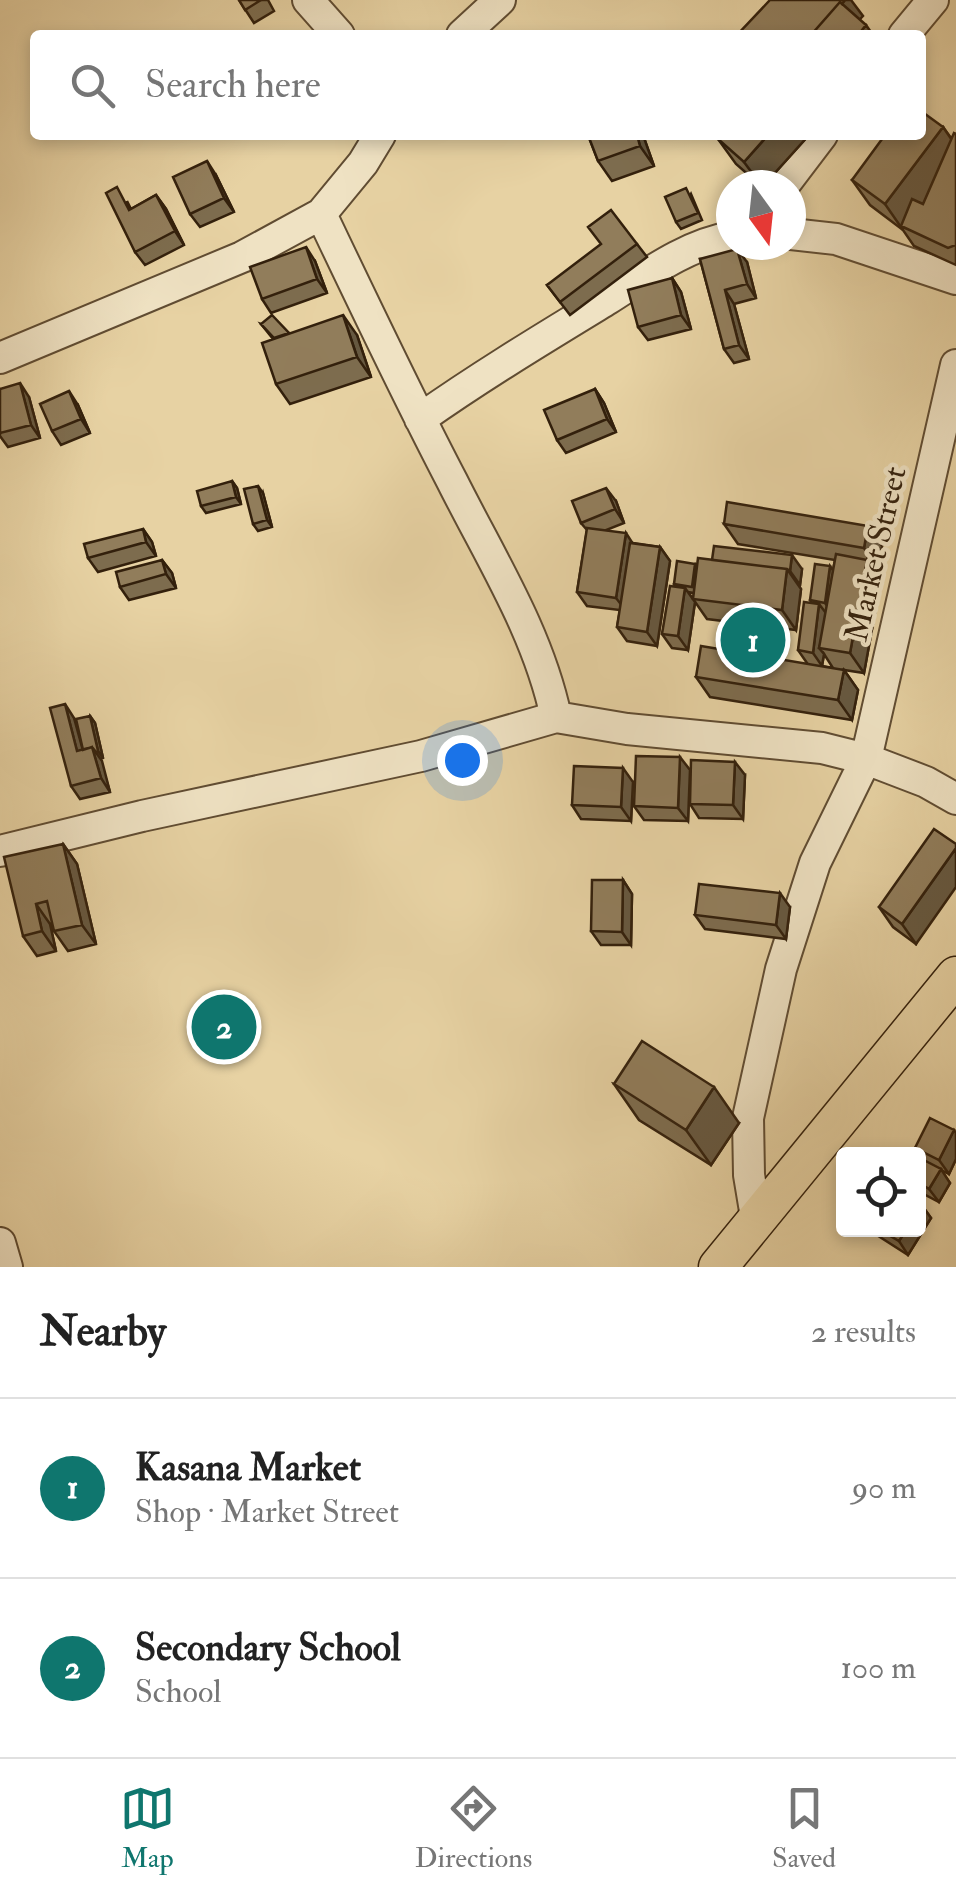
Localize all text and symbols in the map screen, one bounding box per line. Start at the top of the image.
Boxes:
search box [30,30,926,140]
icon: search [65,58,120,113]
text: Search here [145,61,321,109]
north arrow [716,170,806,260]
street label: Market Street [836,463,916,645]
pin: 1 [720,602,786,678]
your location [437,735,488,786]
pin: 2 [192,990,256,1064]
map controls [836,1147,926,1237]
button: locate [836,1147,926,1237]
text: Nearby [40,1306,166,1358]
text: 2 results [811,1312,916,1352]
text: Kasana Market [135,1444,361,1492]
text: 1 [67,1468,78,1508]
text: 90 m [852,1468,916,1508]
text: Shop · Market Street [135,1492,399,1532]
text: Secondary School [135,1624,401,1672]
text: 2 [64,1648,81,1688]
text: 100 m [840,1648,916,1688]
text: School [135,1672,221,1712]
tab: Map [120,1781,175,1876]
tab: Directions [415,1781,532,1876]
tab: Saved [772,1781,836,1876]

